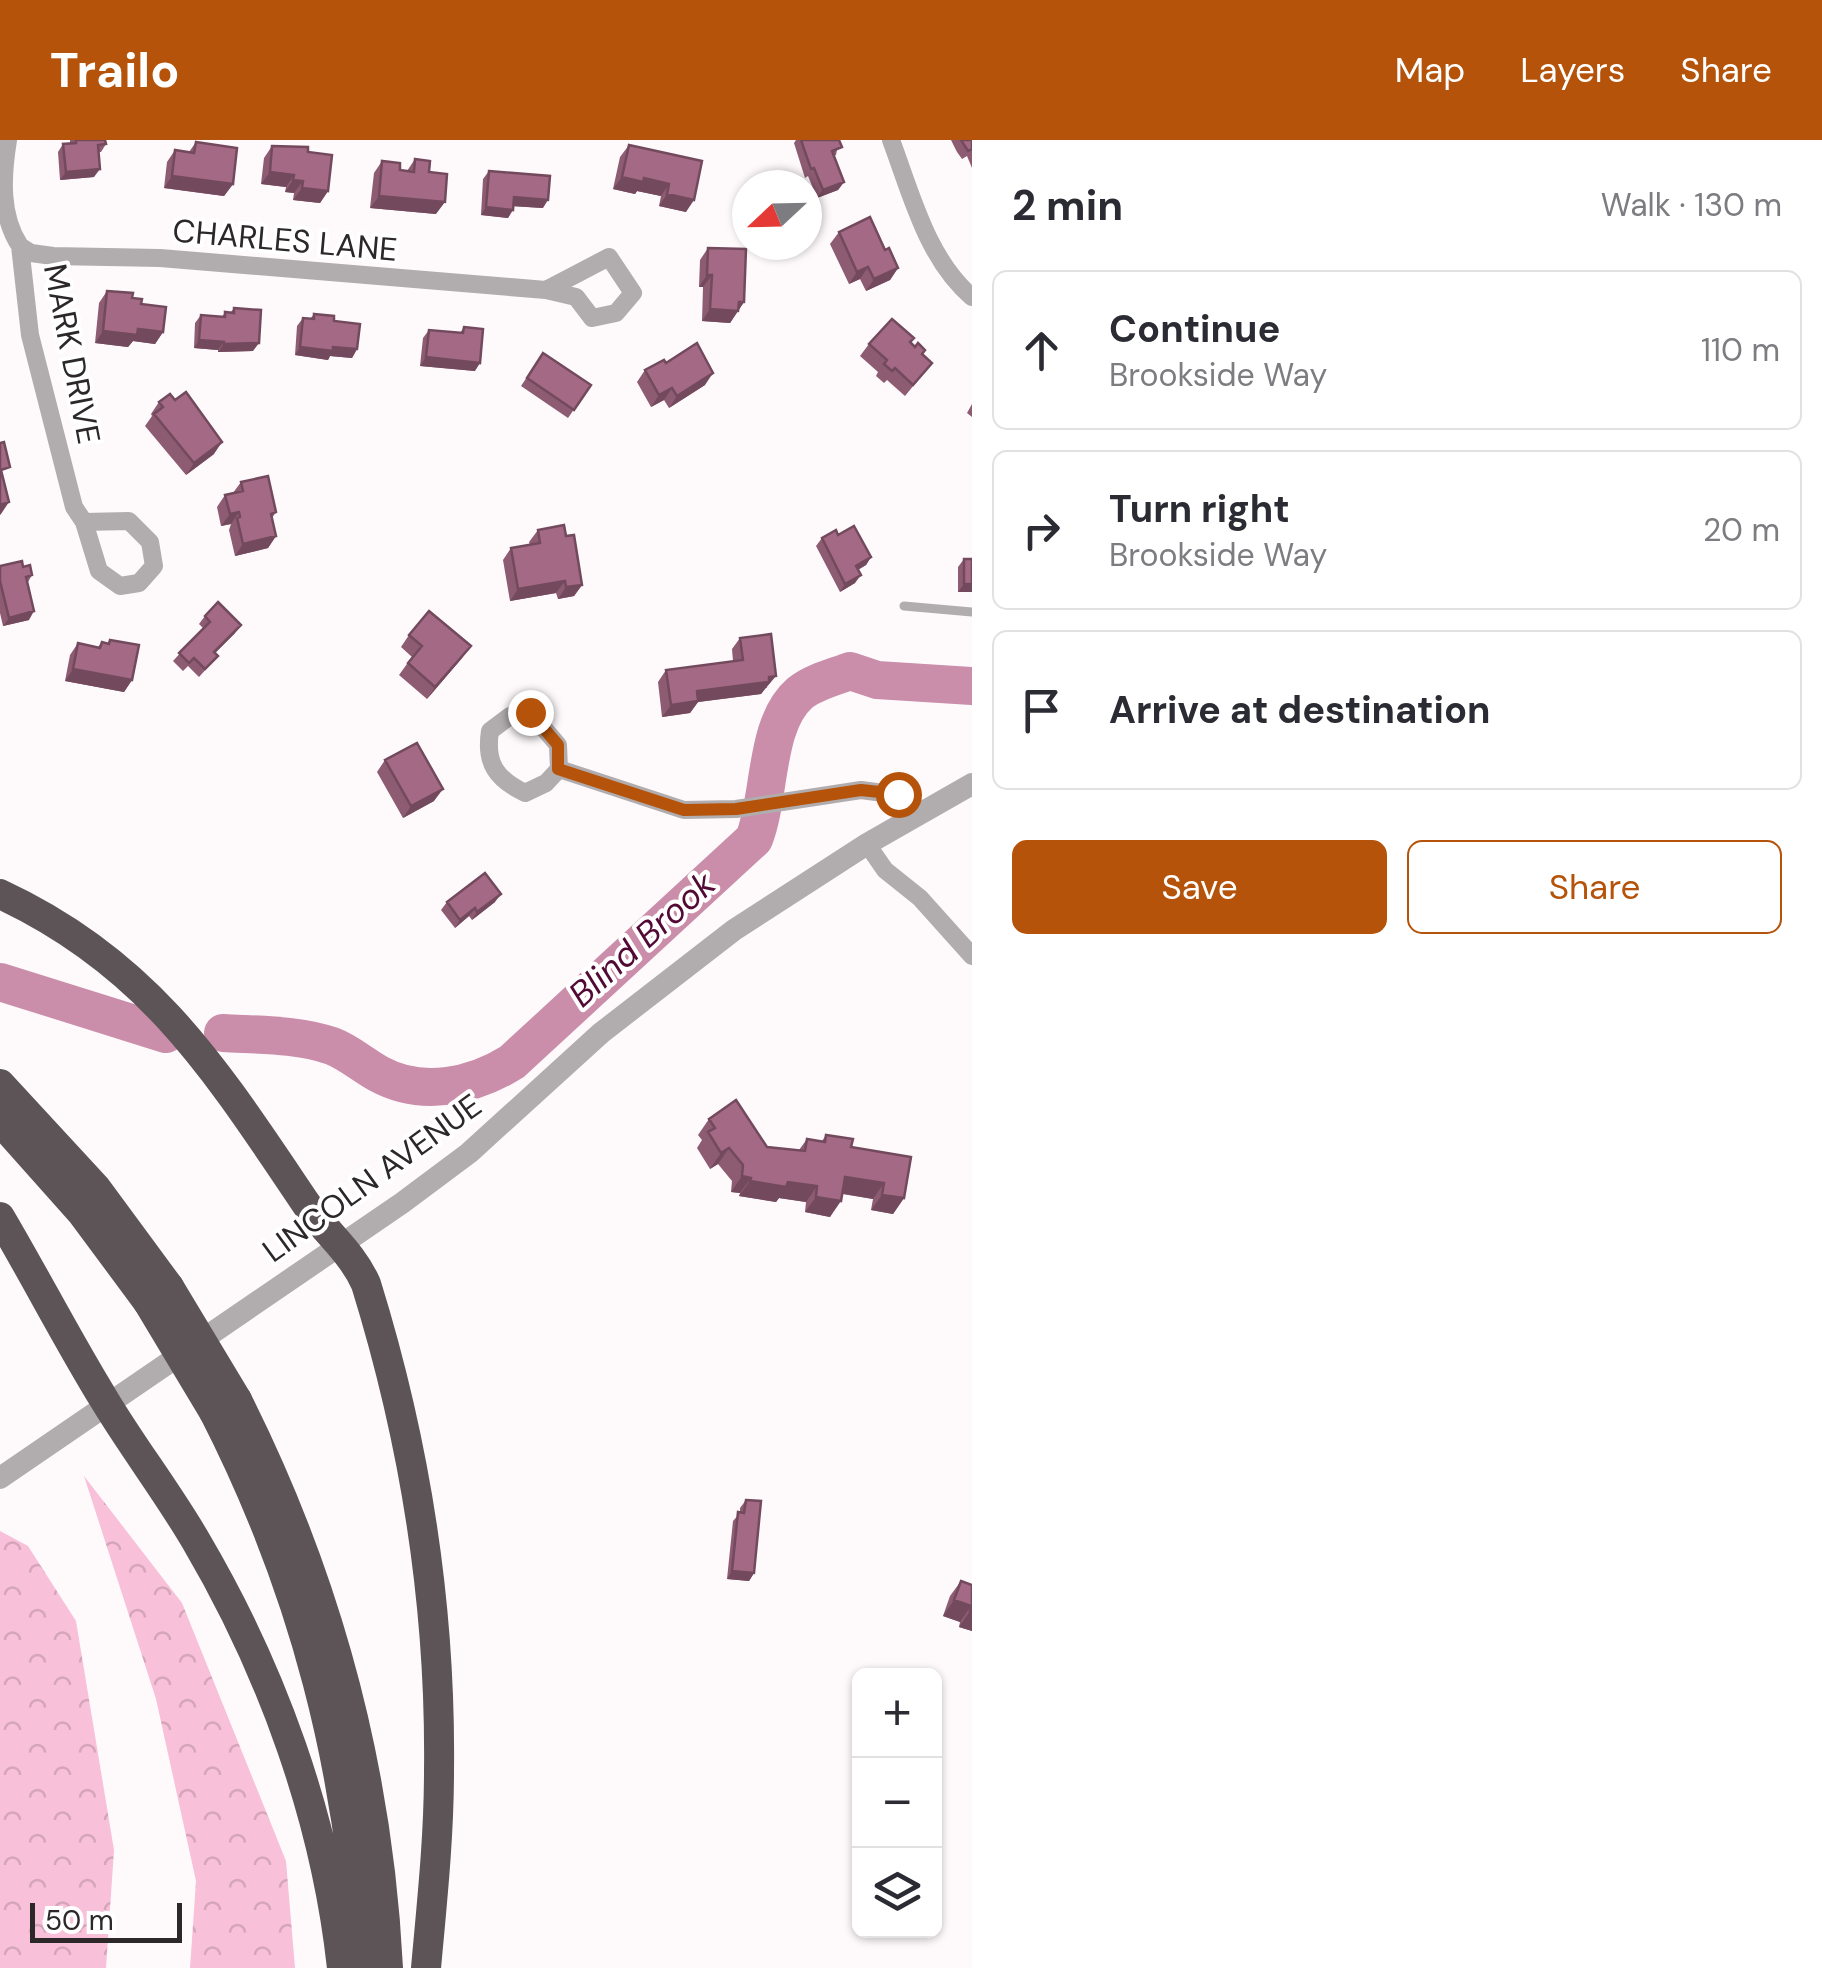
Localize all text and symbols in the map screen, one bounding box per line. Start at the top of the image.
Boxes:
text: Trailo [50,39,179,102]
text: Map [1395,47,1465,93]
text: Layers [1520,47,1625,93]
text: Share [1680,47,1772,93]
north arrow [732,170,822,260]
text: 2 min [1012,178,1123,233]
text: Walk · 130 m [1601,184,1782,226]
street label: CHARLES LANE [171,209,399,271]
street label: MARK DRIVE [34,260,110,448]
text: Continue [1109,304,1280,354]
icon: ahead [1014,323,1069,378]
text: 110 m [1701,329,1780,371]
text: Brookside Way [1109,354,1327,396]
text: Turn right [1109,484,1290,534]
icon: right [1014,503,1069,558]
text: 20 m [1703,509,1780,551]
text: Brookside Way [1109,534,1327,576]
icon: arrive [1014,683,1069,738]
text: Arrive at destination [1109,685,1491,735]
route end [508,690,554,736]
route start [876,772,922,818]
button: Save [1012,840,1387,934]
button: Share [1407,840,1782,934]
water label: Blind Brook [559,861,725,1017]
street label: LINCOLN AVENUE [254,1084,490,1272]
map controls [852,1668,942,1938]
button: + [852,1668,942,1758]
button: − [852,1758,942,1848]
button: layers [852,1848,942,1938]
scale bar [30,1898,182,1942]
text: 50 m [45,1902,114,1939]

